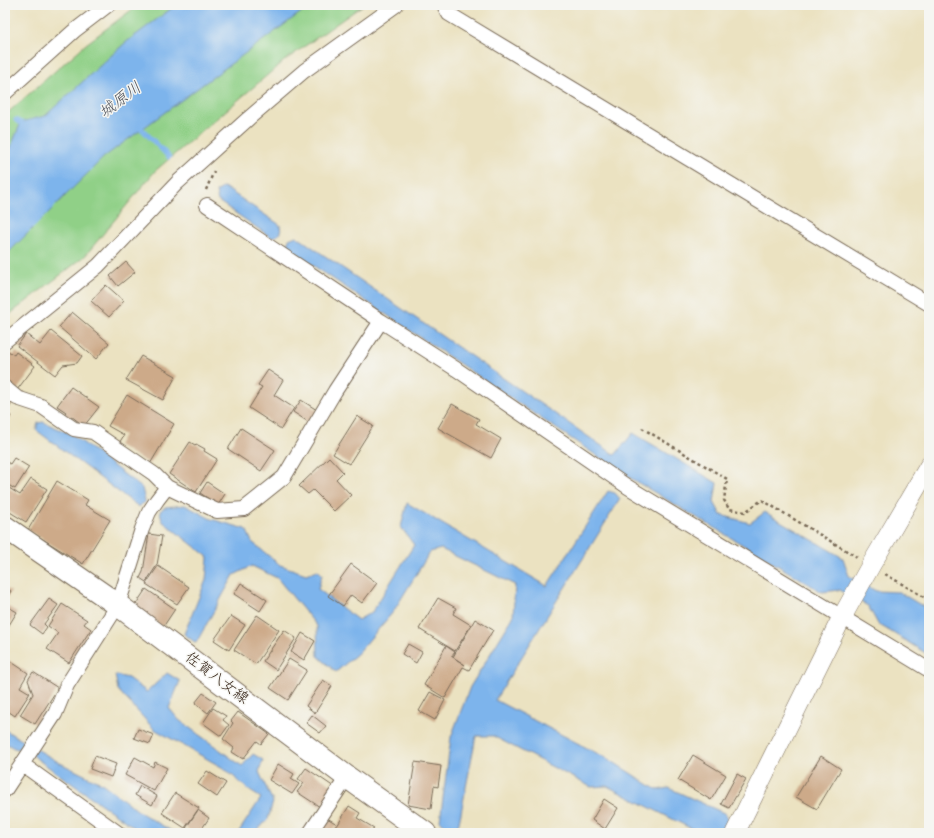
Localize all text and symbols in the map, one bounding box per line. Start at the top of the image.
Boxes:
water label: 城原川 [95,77,147,125]
street label: 佐賀八女線 [179,648,253,710]

